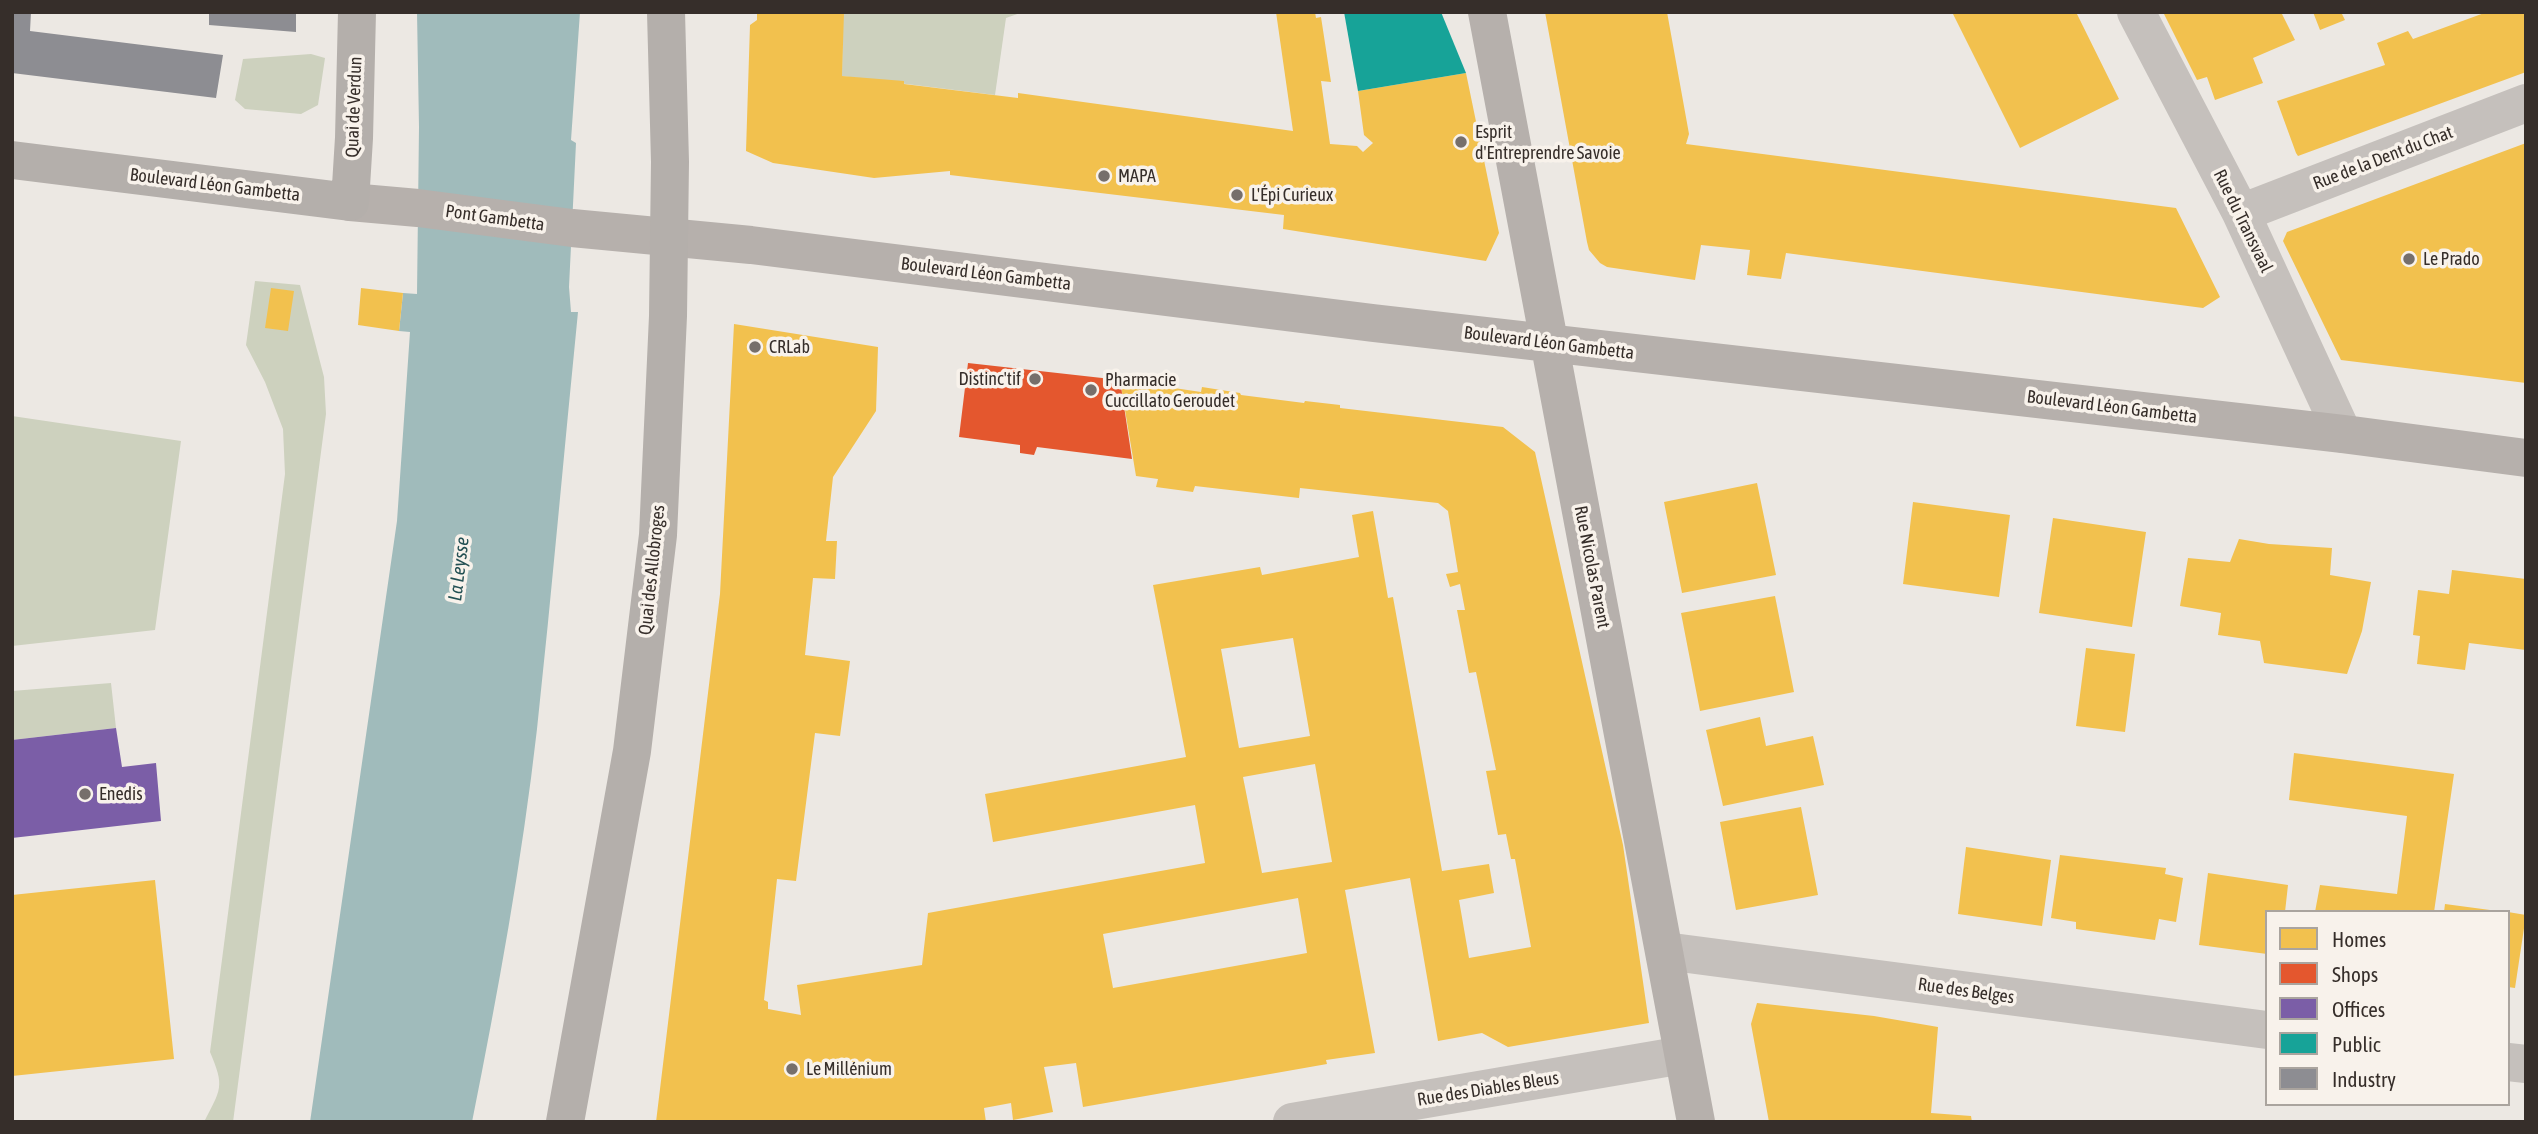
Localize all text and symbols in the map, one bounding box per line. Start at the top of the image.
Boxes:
street label: Quai de Verdun [341,56,367,158]
place label: Esprit d'Entreprendre Savoie [1475,121,1621,164]
street label: Rue de la Dent du Chat [2310,121,2456,195]
marker: Esprit d'Entreprendre Savoie [1453,134,1469,150]
street label: Boulevard Léon Gambetta [129,164,301,206]
place label: MAPA [1118,165,1156,187]
street label: Rue du Transvaal [2209,166,2277,276]
marker: MAPA [1096,168,1112,184]
place label: L'Épi Curieux [1251,184,1333,206]
marker: L'Épi Curieux [1229,187,1245,203]
street label: Pont Gambetta [444,200,546,236]
place label: Le Prado [2423,248,2480,270]
marker: Le Prado [2401,251,2417,267]
street label: Boulevard Léon Gambetta [900,253,1072,295]
street label: Boulevard Léon Gambetta [1463,322,1635,364]
place label: CRLab [769,336,810,358]
marker: CRLab [747,339,763,355]
place label: Distinc'tif [958,368,1021,390]
place label: Pharmacie Cuccillato Geroudet [1105,369,1235,412]
marker: Distinc'tif [1027,371,1043,387]
marker: Pharmacie Cuccillato Geroudet [1083,382,1099,398]
street label: Boulevard Léon Gambetta [2026,386,2198,428]
street label: Quai des Allobroges [634,504,670,636]
street label: Rue Nicolas Parent [1570,504,1614,630]
water label: La Leysse [444,536,474,602]
place label: Enedis [99,783,143,805]
marker: Enedis [77,786,93,802]
legend [2265,910,2510,1106]
text: Homes [2332,927,2386,951]
text: Shops [2332,962,2378,986]
street label: Rue des Belges [1916,974,2016,1008]
text: Offices [2332,997,2385,1021]
text: Public [2332,1032,2381,1056]
place label: Le Millénium [806,1058,892,1080]
marker: Le Millénium [784,1061,800,1077]
street label: Rue des Diables Bleus [1416,1067,1560,1111]
text: Industry [2332,1067,2396,1091]

